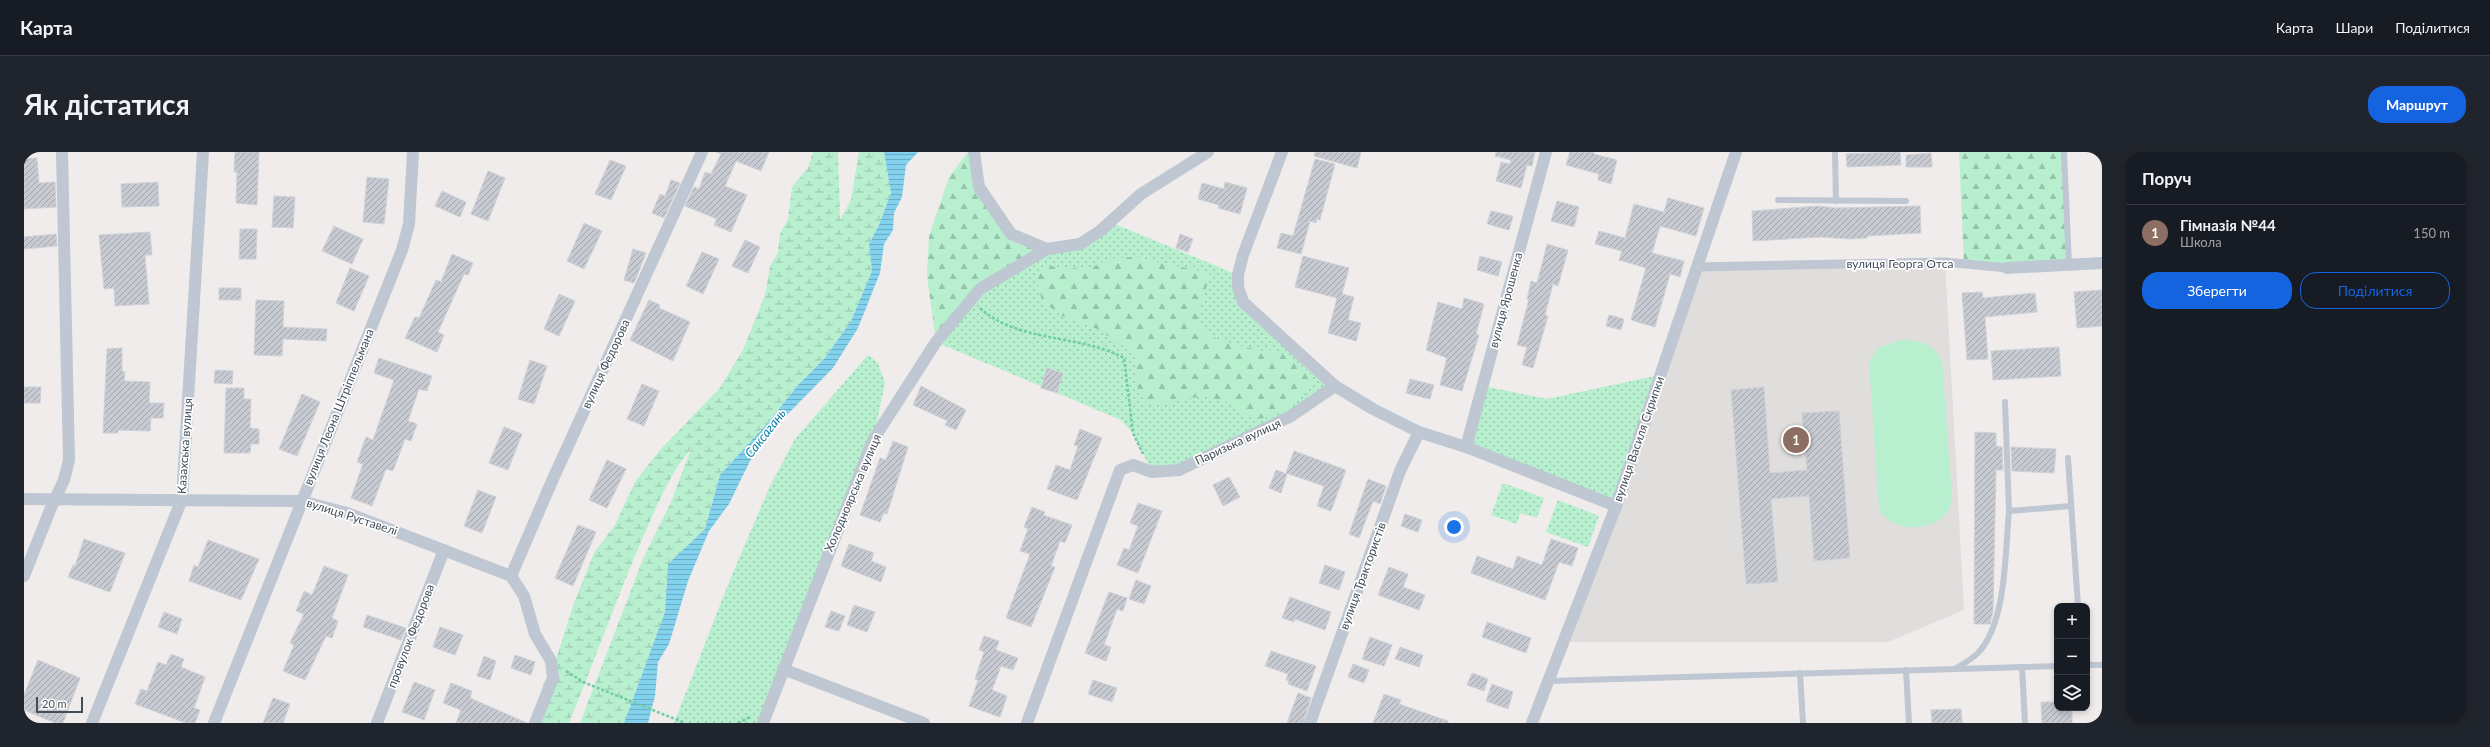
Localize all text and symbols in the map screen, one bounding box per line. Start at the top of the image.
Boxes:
text: Карта [20,16,73,39]
text: Карта [2276,19,2314,36]
text: Шари [2336,19,2373,36]
text: Поділитися [2395,19,2470,36]
button: Маршрут [2368,86,2466,123]
text: Як дістатися [24,87,190,121]
text: Поруч [2142,168,2192,189]
text: Гімназія №44 [2180,216,2276,234]
text: 1 [2151,225,2159,241]
text: 150 m [2413,225,2450,241]
text: Школа [2180,234,2222,250]
street label: вулиця Ярошенка [1486,250,1525,349]
street label: вулиця Георга Отса [1847,256,1953,271]
button: Зберегти [2142,272,2292,309]
button: Поділитися [2300,272,2450,309]
street label: вулиця Федорова [578,317,633,411]
street label: вулиця Леона Штріппельмана [300,326,377,487]
street label: вулиця Василя Скрипки [1610,374,1667,503]
street label: Казахська вулиця [174,397,195,494]
water label: Саксагань [741,405,789,461]
street label: Паризька вулиця [1192,415,1283,468]
pin: 1 [1783,425,1809,455]
street label: Холодноярська вулиця [821,432,884,554]
street label: вулиця Руставелі [305,495,400,538]
your location [1444,517,1464,537]
street label: вулиця Трактористів [1336,520,1389,632]
street label: провулок Федорова [384,582,437,690]
map controls [2054,603,2090,711]
button: + [2054,603,2090,639]
button: − [2054,639,2090,675]
button: layers [2054,675,2090,711]
scale bar [36,695,83,714]
text: 20 m [42,697,67,710]

